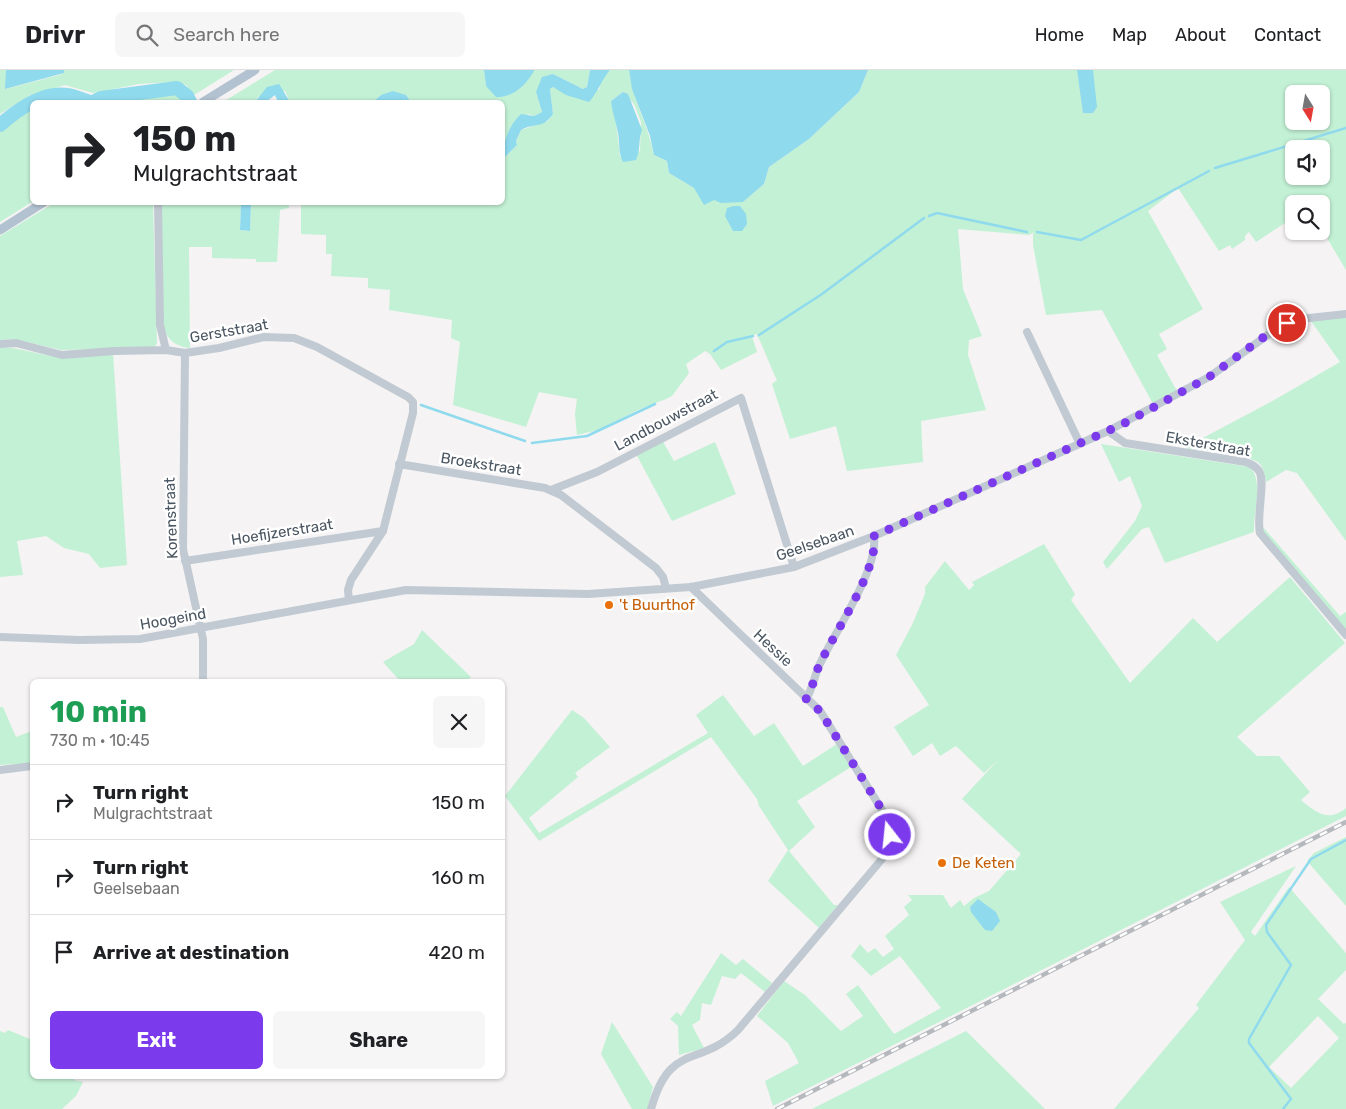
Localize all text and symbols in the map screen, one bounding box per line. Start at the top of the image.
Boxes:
search box [115,12,465,57]
text: Drivr [25,21,85,49]
icon: search [133,21,161,49]
text: Search here [173,23,280,46]
text: Home [1035,24,1084,46]
text: Map [1112,24,1147,46]
text: About [1175,24,1226,46]
text: Contact [1254,24,1321,46]
north arrow [1285,85,1330,130]
map controls [1285,85,1330,240]
text: 150 m [133,118,236,160]
icon: right [50,120,115,185]
button: sound [1285,140,1330,185]
text: Mulgrachtstraat [133,160,297,187]
button: search [1285,195,1330,240]
pin [1266,302,1308,344]
icon: arrive [1273,309,1301,337]
street label: Gerststraat [188,315,270,347]
street label: Landbouwstraat [611,385,721,455]
street label: Eksterstraat [1164,428,1252,460]
street label: Broekstraat [439,449,523,479]
street label: Korenstraat [161,477,181,559]
street label: Hoefijzerstraat [230,515,334,549]
street label: Geelsebaan [774,521,856,565]
place label: 't Buurthof [619,596,695,614]
marker: 't Buurthof [603,599,615,611]
street label: Hoogeind [138,604,208,634]
street label: Hessie [750,626,796,670]
text: 10 min [50,694,147,730]
button: close [433,696,485,748]
text: 730 m · 10:45 [50,731,150,750]
text: Turn right [93,781,188,804]
icon: right [50,788,78,816]
text: 150 m [432,791,485,814]
text: Mulgrachtstraat [93,804,212,823]
position arrow [863,808,915,860]
place label: De Keten [952,854,1015,872]
text: Turn right [93,856,188,879]
marker: De Keten [936,857,948,869]
icon: right [50,863,78,891]
text: 160 m [432,866,485,889]
text: Geelsebaan [93,879,180,898]
icon: arrive [50,938,78,966]
text: Arrive at destination [93,941,289,964]
text: 420 m [428,941,485,964]
button: Exit [50,1011,263,1069]
button: Share [273,1011,485,1069]

